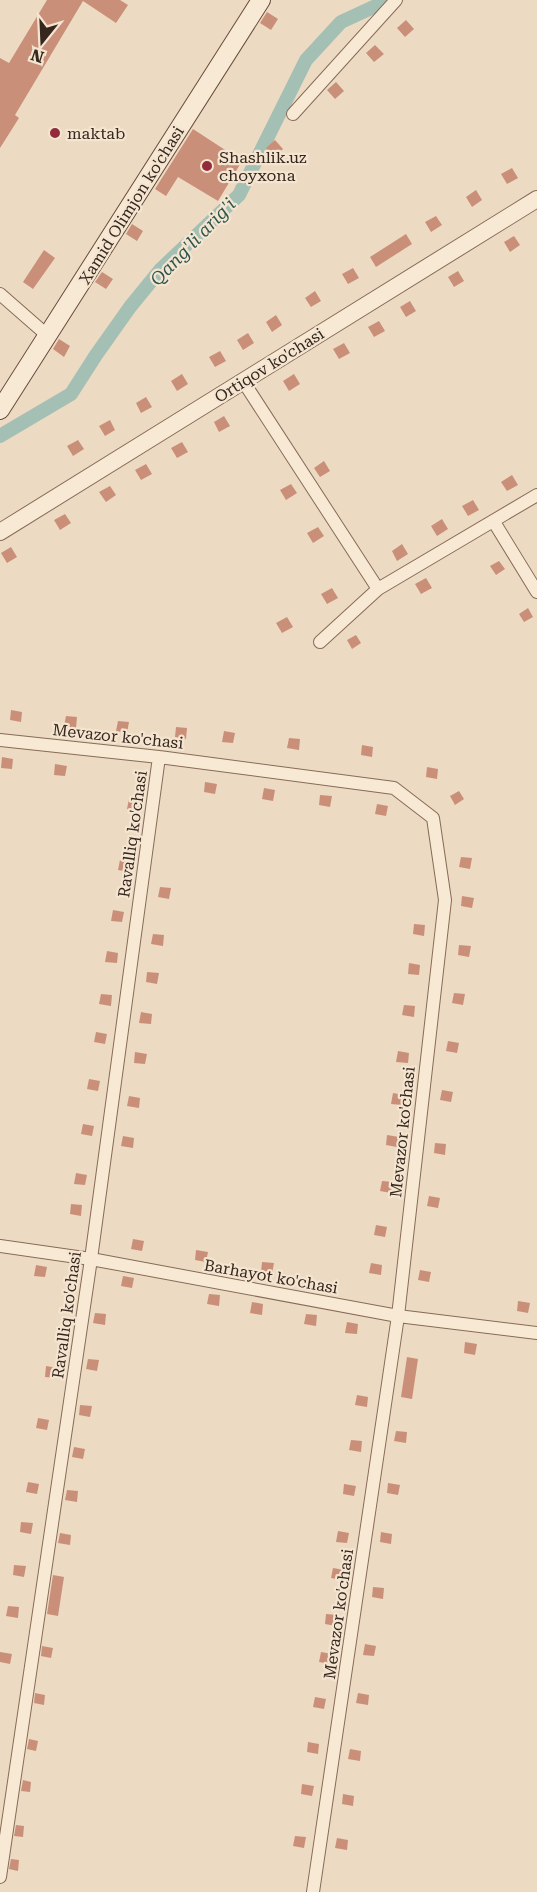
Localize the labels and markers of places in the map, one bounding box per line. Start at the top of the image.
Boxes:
place label: maktab [67,124,125,143]
marker: maktab [48,126,62,140]
place label: Shashlik.uz choyxona [219,148,307,185]
marker: Shashlik.uz choyxona [200,159,214,173]

